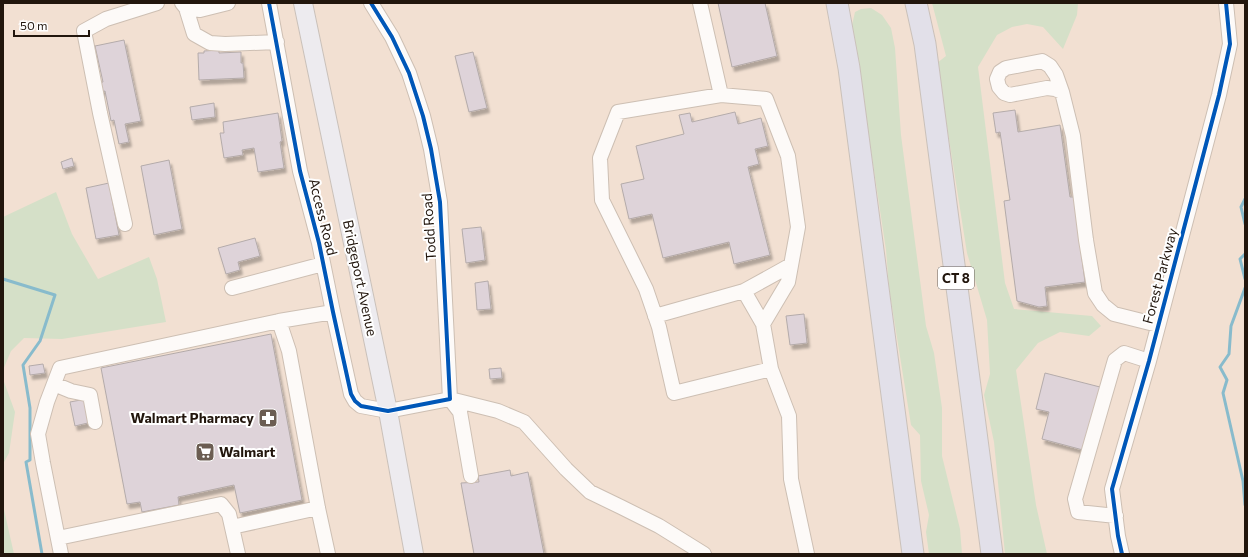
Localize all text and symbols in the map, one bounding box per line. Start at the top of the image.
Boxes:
scale bar [14,12,89,38]
text: 50 m [20,18,48,32]
street label: Access Road [306,177,341,257]
street label: Todd Road [418,193,439,261]
street label: Bridgeport Avenue [340,218,381,338]
street label: Forest Parkway [1139,226,1180,326]
road number: CT 8 [938,267,974,289]
pharmacy icon: Walmart Pharmacy [257,407,279,429]
place label: Walmart Pharmacy [131,409,254,426]
supermarket icon: Walmart [194,441,216,463]
place label: Walmart [219,443,275,460]

